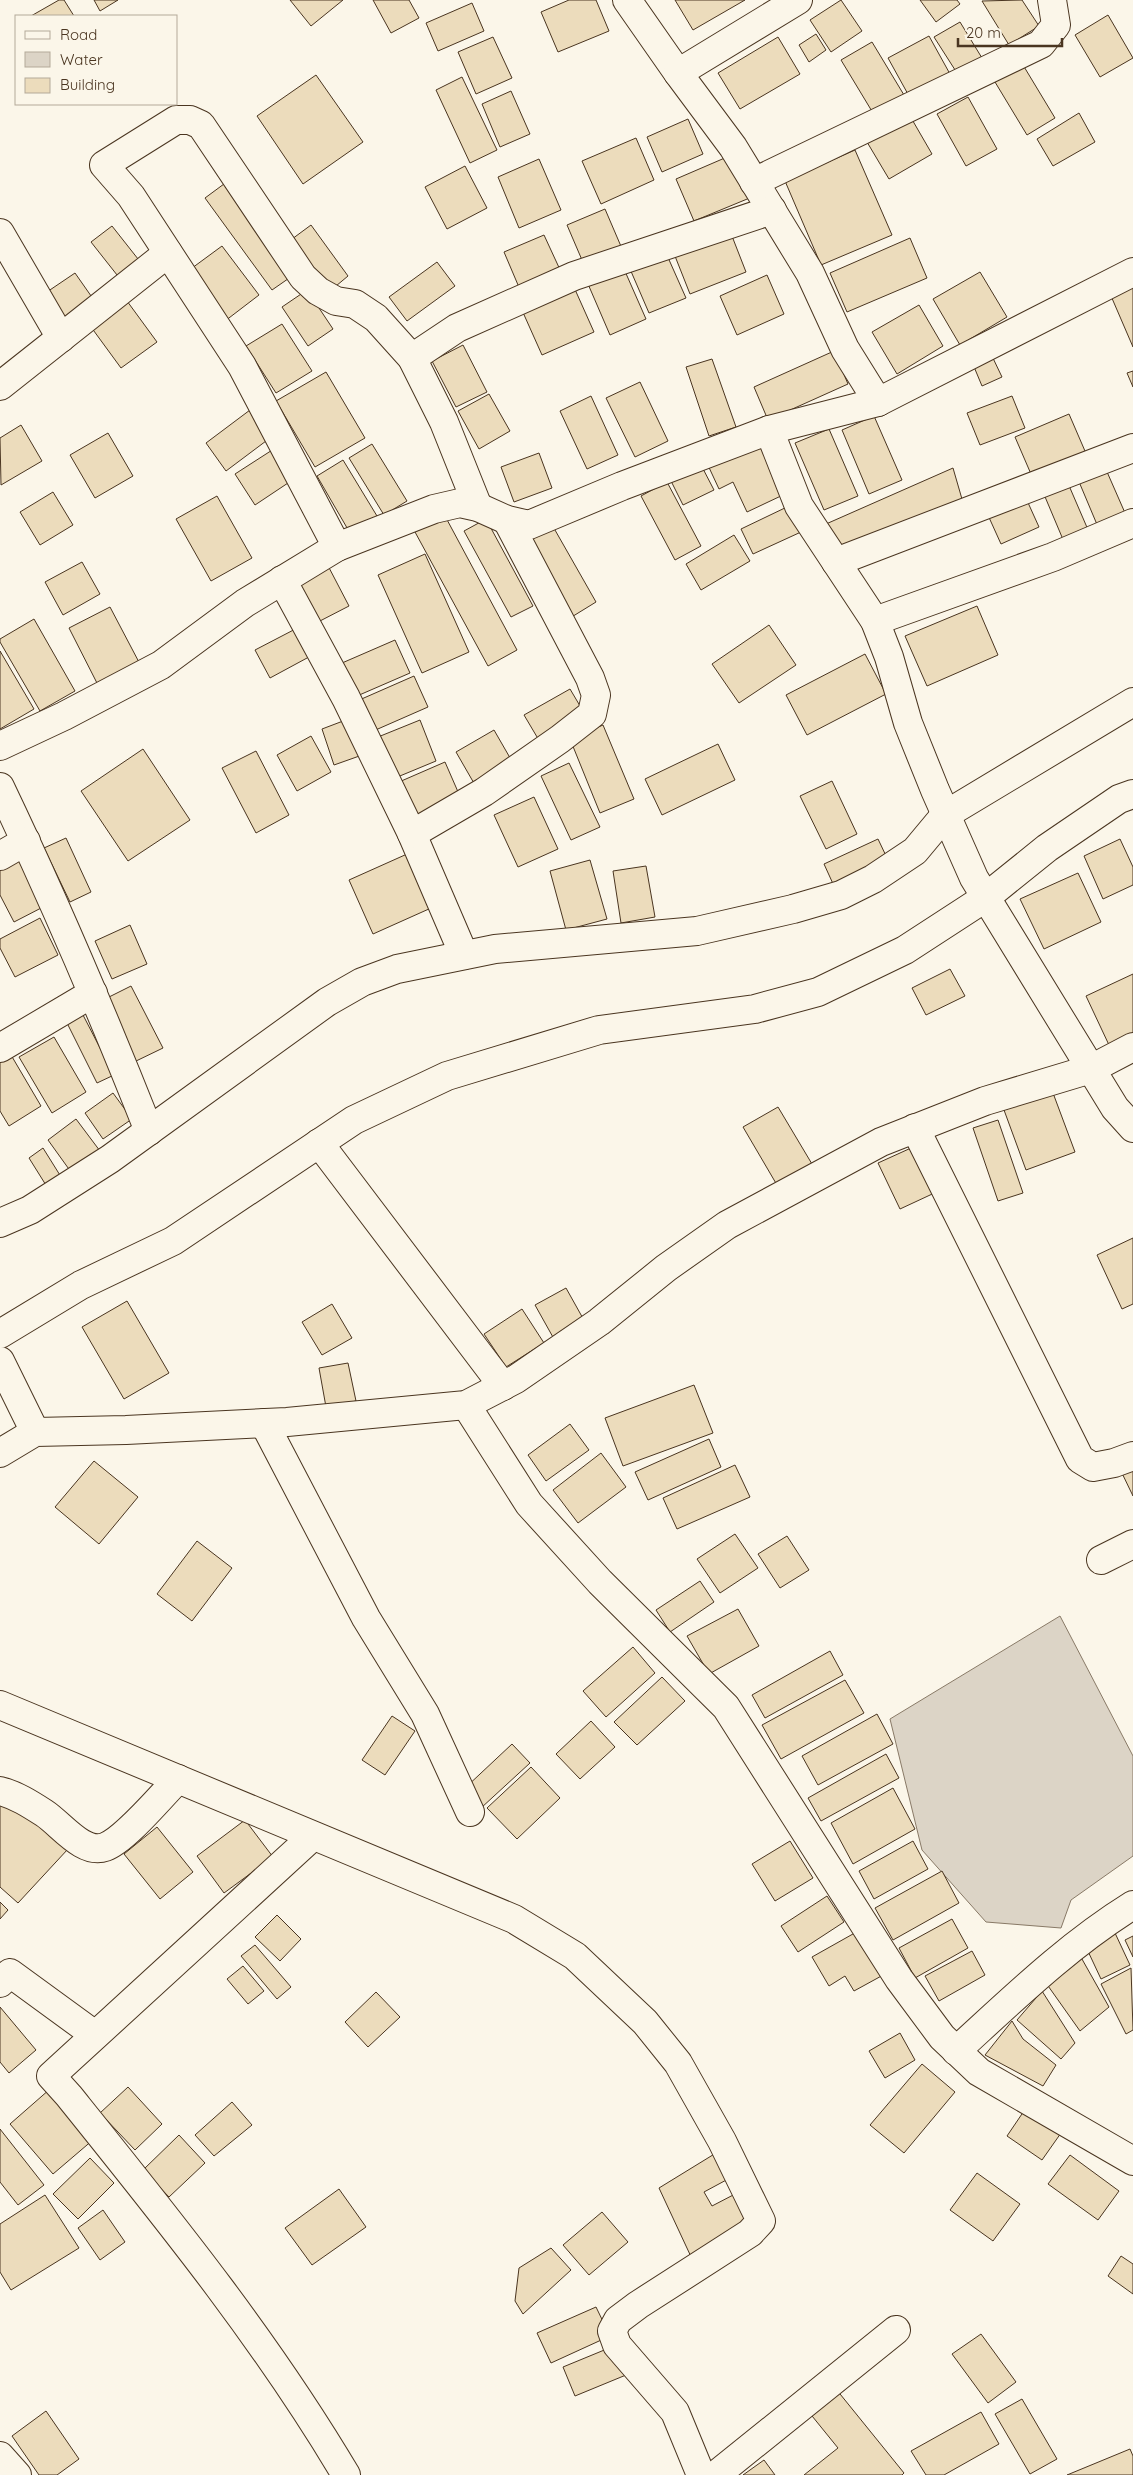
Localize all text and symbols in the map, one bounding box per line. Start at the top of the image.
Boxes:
legend [15,15,178,105]
scale bar [958,15,1062,47]
text: 20 m [966,23,1001,42]
text: Road [60,25,97,44]
text: Water [60,50,103,69]
text: Building [60,75,115,94]

